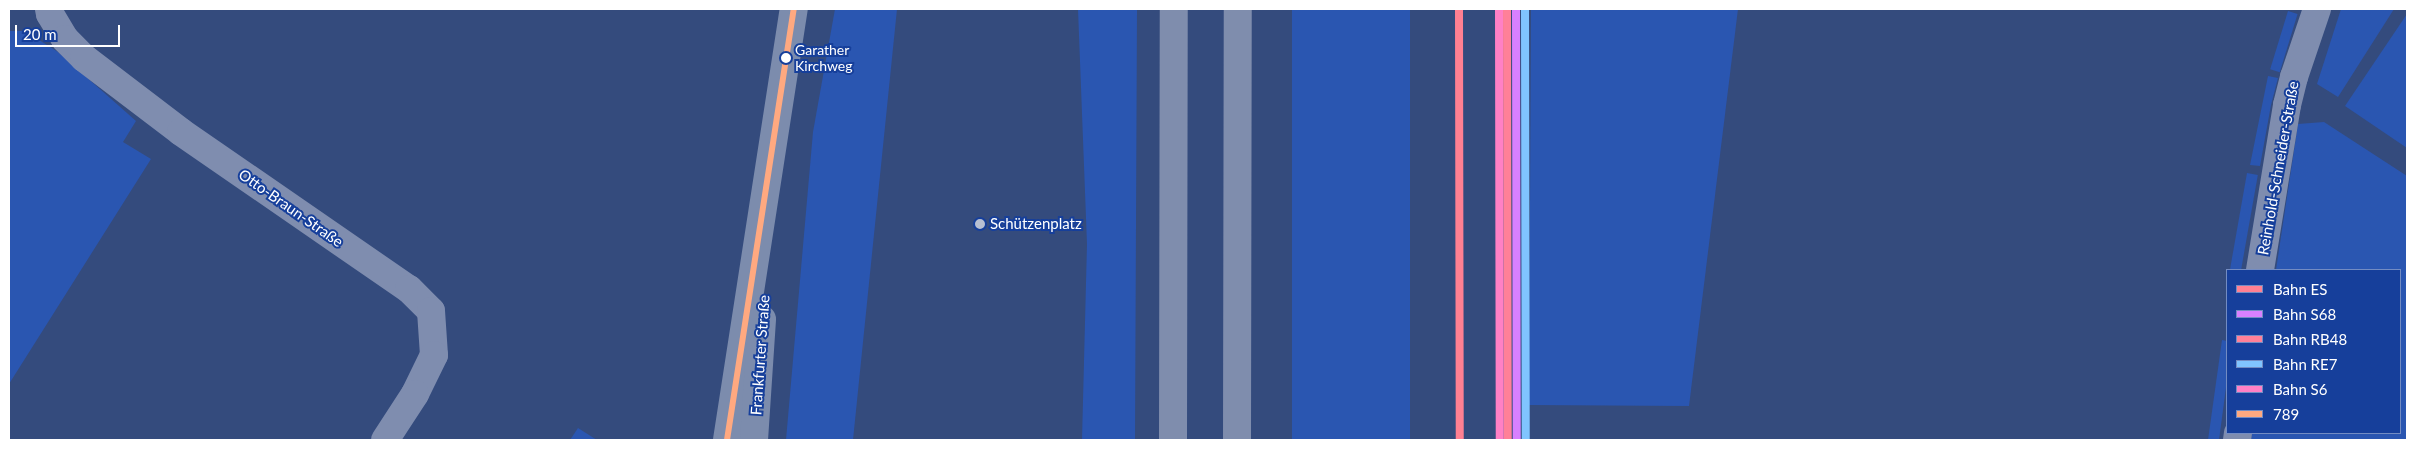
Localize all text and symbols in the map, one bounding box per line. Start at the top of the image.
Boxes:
scale bar [18,15,122,47]
text: 20 m [23,25,57,43]
place label: Garather Kirchweg [795,42,852,74]
marker: Garather Kirchweg [781,53,791,63]
street label: Reinhold-Schneider-Straße [2254,80,2302,256]
street label: Otto-Braun-Straße [235,165,347,251]
place label: Schützenplatz [990,215,1082,233]
marker: Schützenplatz [974,218,986,230]
legend [2226,269,2401,434]
text: Bahn ES [2273,280,2327,298]
street label: Frankfurter Straße [747,294,773,416]
text: Bahn S68 [2273,305,2336,323]
text: Bahn RB48 [2273,330,2347,348]
text: Bahn RE7 [2273,355,2337,373]
text: Bahn S6 [2273,380,2327,398]
text: 789 [2273,405,2299,423]

